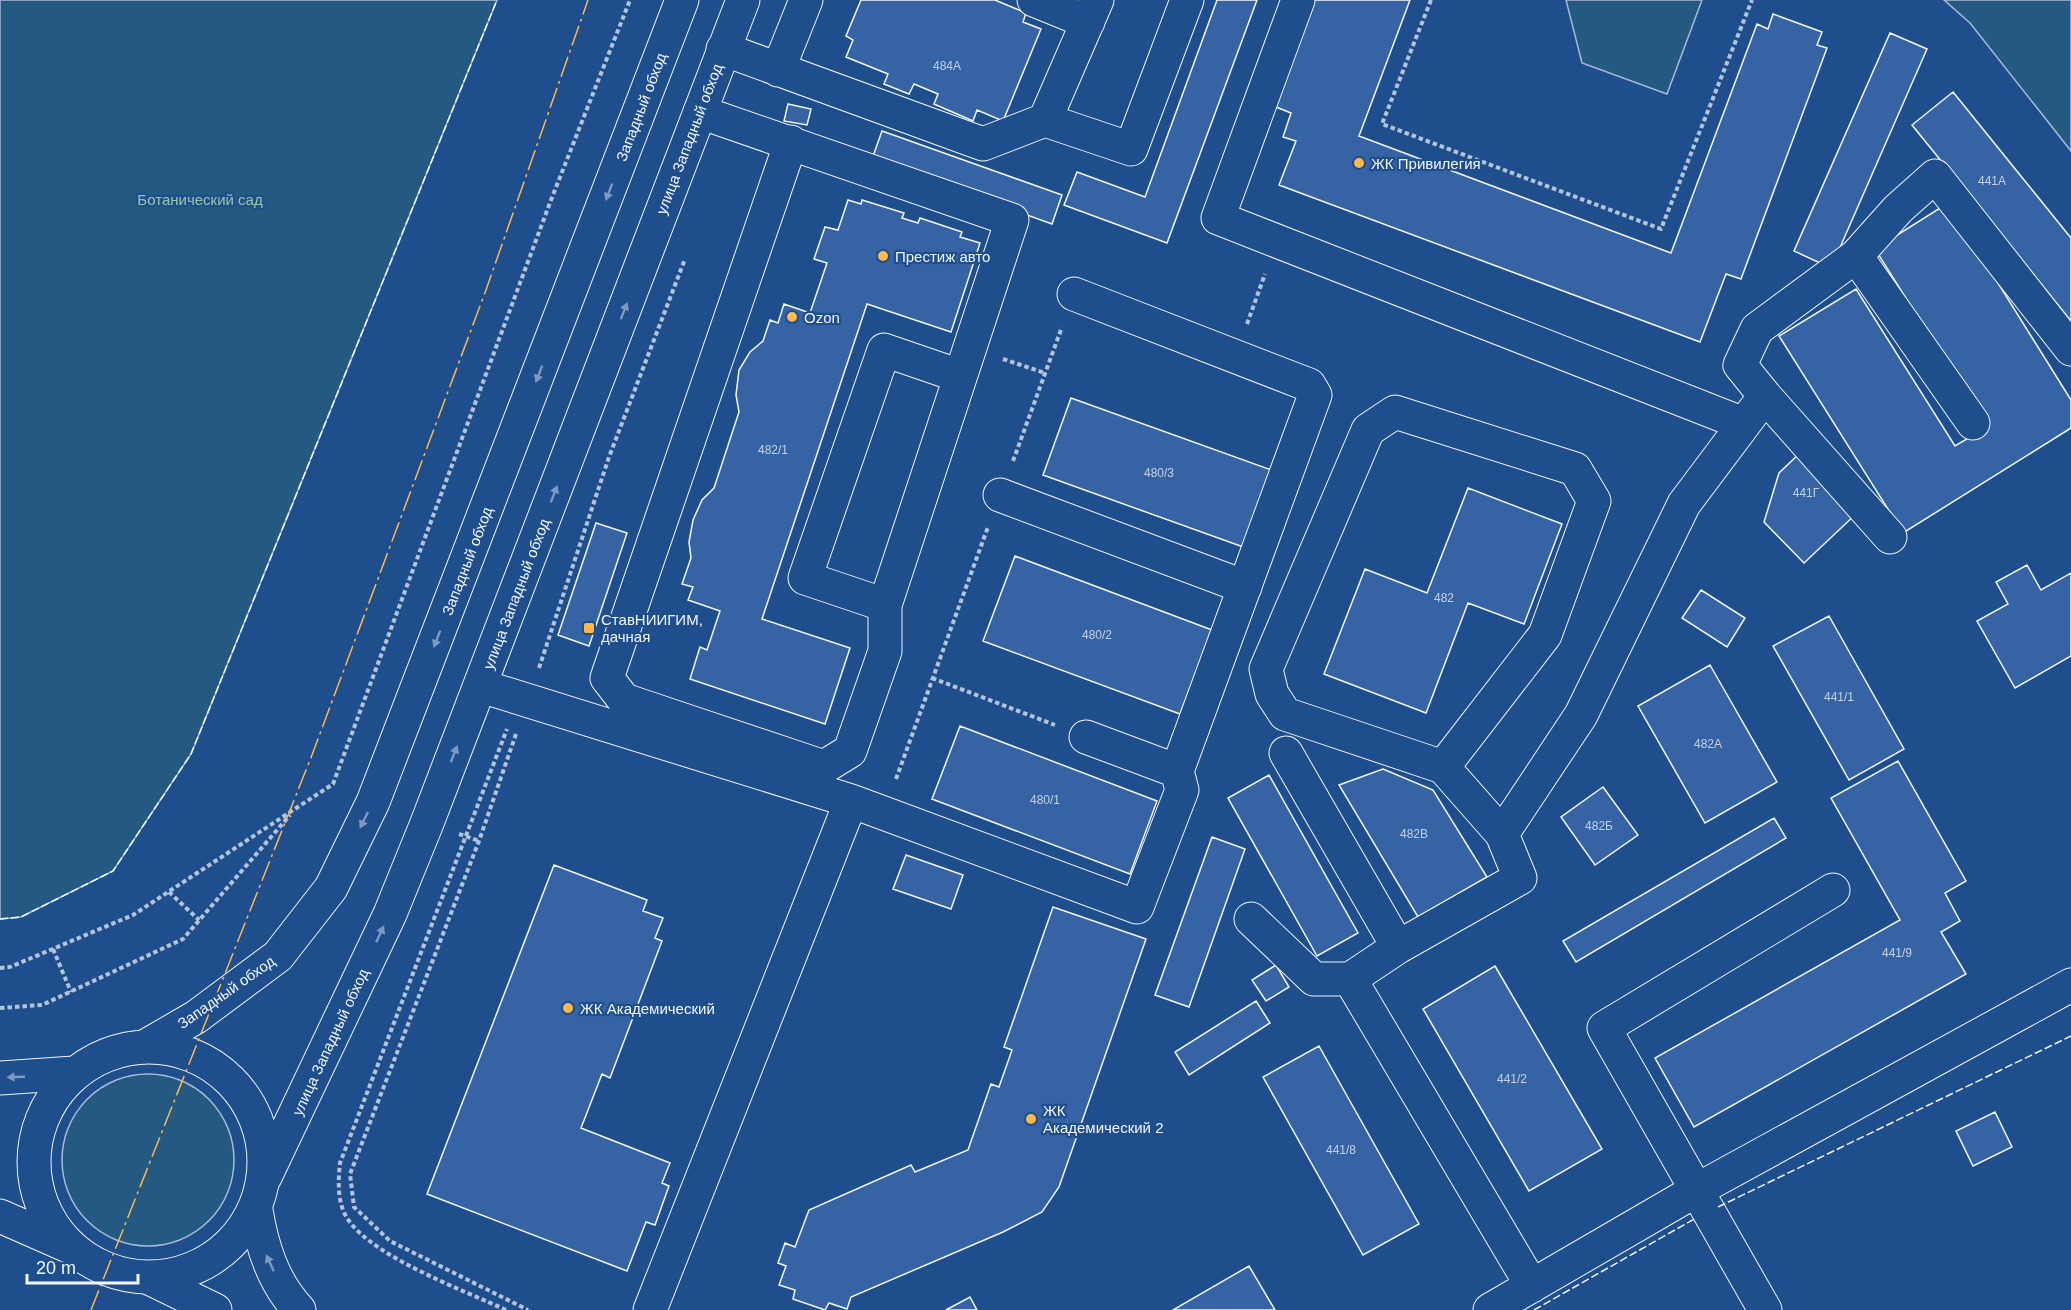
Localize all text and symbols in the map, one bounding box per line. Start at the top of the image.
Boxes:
street label: Западный обход [613,50,670,164]
house number: 484А [933,59,961,73]
street label: улица Западный обход [652,61,726,217]
place label: ЖК Привилегия [1371,155,1481,172]
marker: ЖК Привилегия [1352,156,1366,170]
house number: 441А [1978,174,2006,188]
one-way arrow [603,183,613,201]
park label: Ботанический сад [137,191,263,208]
place label: Престиж авто [895,248,990,265]
marker: Престиж авто [876,249,890,263]
one-way arrow [619,302,629,320]
place label: Ozon [804,309,840,326]
marker: Ozon [785,310,799,324]
one-way arrow [533,365,543,383]
house number: 482/1 [758,443,788,457]
house number: 480/3 [1144,466,1174,480]
one-way arrow [549,484,559,502]
house number: 441Г [1793,486,1820,500]
street label: Западный обход [439,504,496,618]
street label: улица Западный обход [479,516,553,672]
house number: 482 [1434,591,1454,605]
place label: СтавНИИГИМ, дачная [601,611,703,645]
marker: СтавНИИГИМ, дачная [582,621,596,635]
house number: 480/2 [1082,628,1112,642]
one-way arrow [431,630,441,648]
house number: 441/1 [1824,690,1854,704]
house number: 482А [1694,737,1722,751]
one-way arrow [450,745,459,763]
house number: 480/1 [1030,793,1060,807]
one-way arrow [359,812,369,829]
house number: 482Б [1585,819,1613,833]
house number: 482В [1400,827,1428,841]
one-way arrow [376,926,385,943]
house number: 441/9 [1882,946,1912,960]
street label: Западный обход [174,952,278,1032]
street label: улица Западный обход [288,966,372,1118]
place label: ЖК Академический [580,1000,715,1017]
marker: ЖК Академический [561,1001,575,1015]
one-way arrow [7,1072,26,1082]
house number: 441/2 [1497,1072,1527,1086]
place label: ЖК Академический 2 [1043,1102,1164,1136]
marker: ЖК Академический 2 [1024,1112,1038,1126]
house number: 441/8 [1326,1143,1356,1157]
scale bar [27,1247,138,1285]
one-way arrow [265,1255,274,1272]
text: 20 m [36,1258,76,1278]

